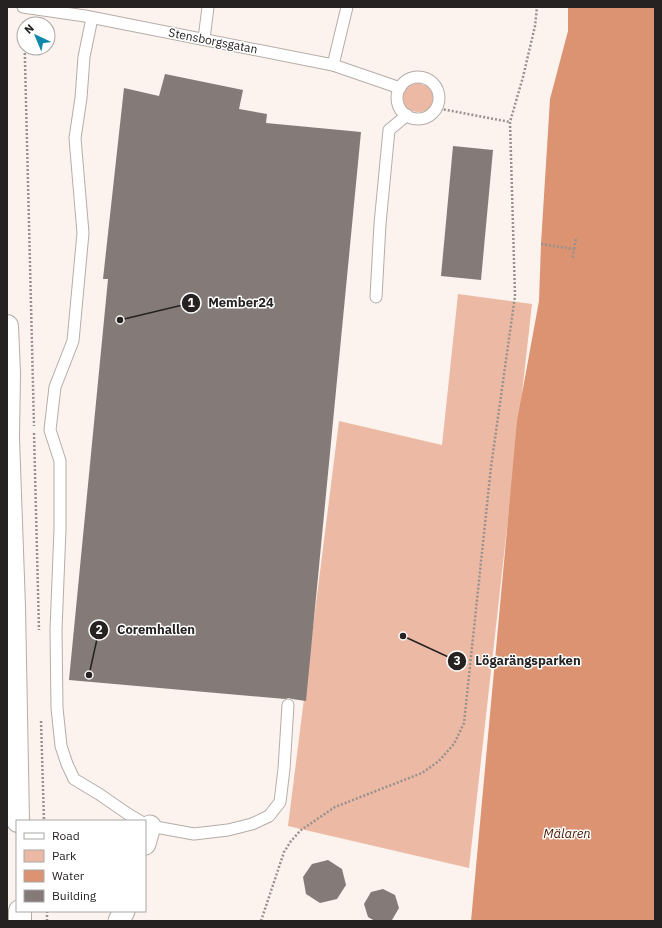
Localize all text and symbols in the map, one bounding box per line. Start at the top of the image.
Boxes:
north arrow [16,16,56,56]
text: N [21,21,37,37]
street label: Stensborgsgatan [167,25,259,56]
callout: Member24 [181,290,282,315]
text: Member24 [208,294,274,311]
text: 1 [187,295,195,310]
callout: Coremhallen [89,617,203,642]
text: Coremhallen [117,621,195,638]
text: 2 [95,622,103,637]
callout: Lögarängsparken [447,648,588,673]
text: Lögarängsparken [475,652,581,669]
text: 3 [453,653,461,668]
legend [16,820,146,912]
water label: Mälaren [543,825,591,842]
text: Road [52,828,80,843]
text: Park [52,848,77,863]
text: Water [52,868,85,883]
text: Building [52,888,97,903]

